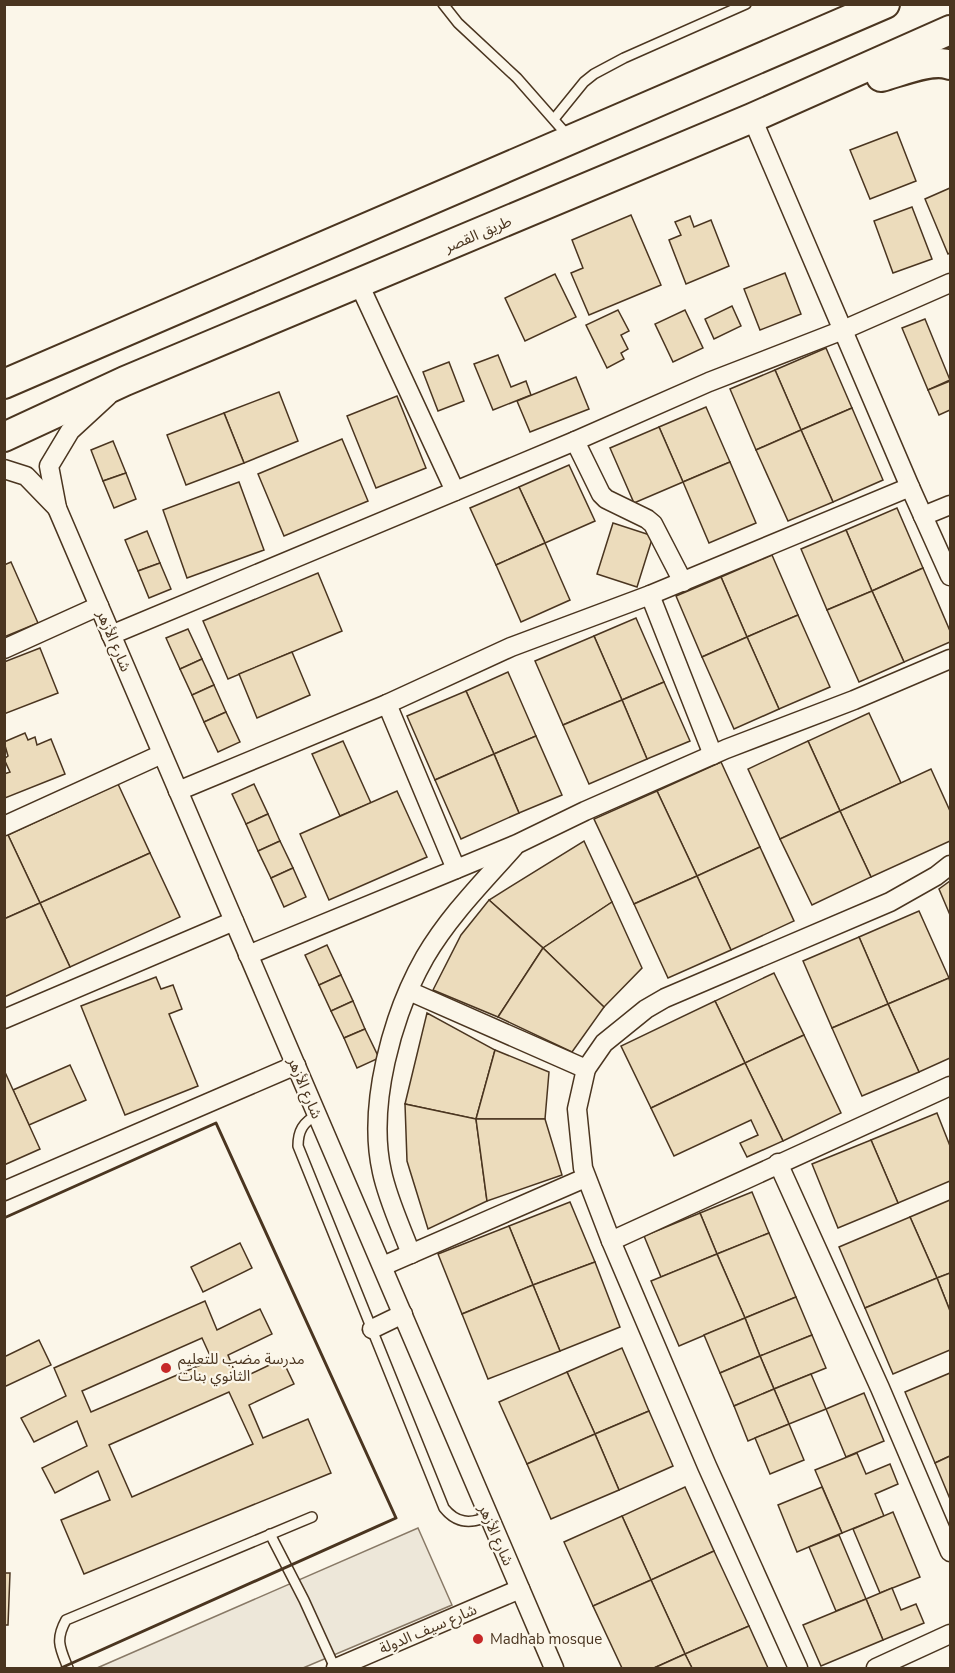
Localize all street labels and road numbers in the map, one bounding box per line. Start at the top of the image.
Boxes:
street label: طريق القصر [440,211,515,258]
street label: شارع الأزهر [90,606,136,676]
street label: شارع الأزهر [281,1053,327,1123]
street label: شارع الأزهر [471,1500,518,1570]
street label: شارع سيف الدولة [376,1599,481,1660]

